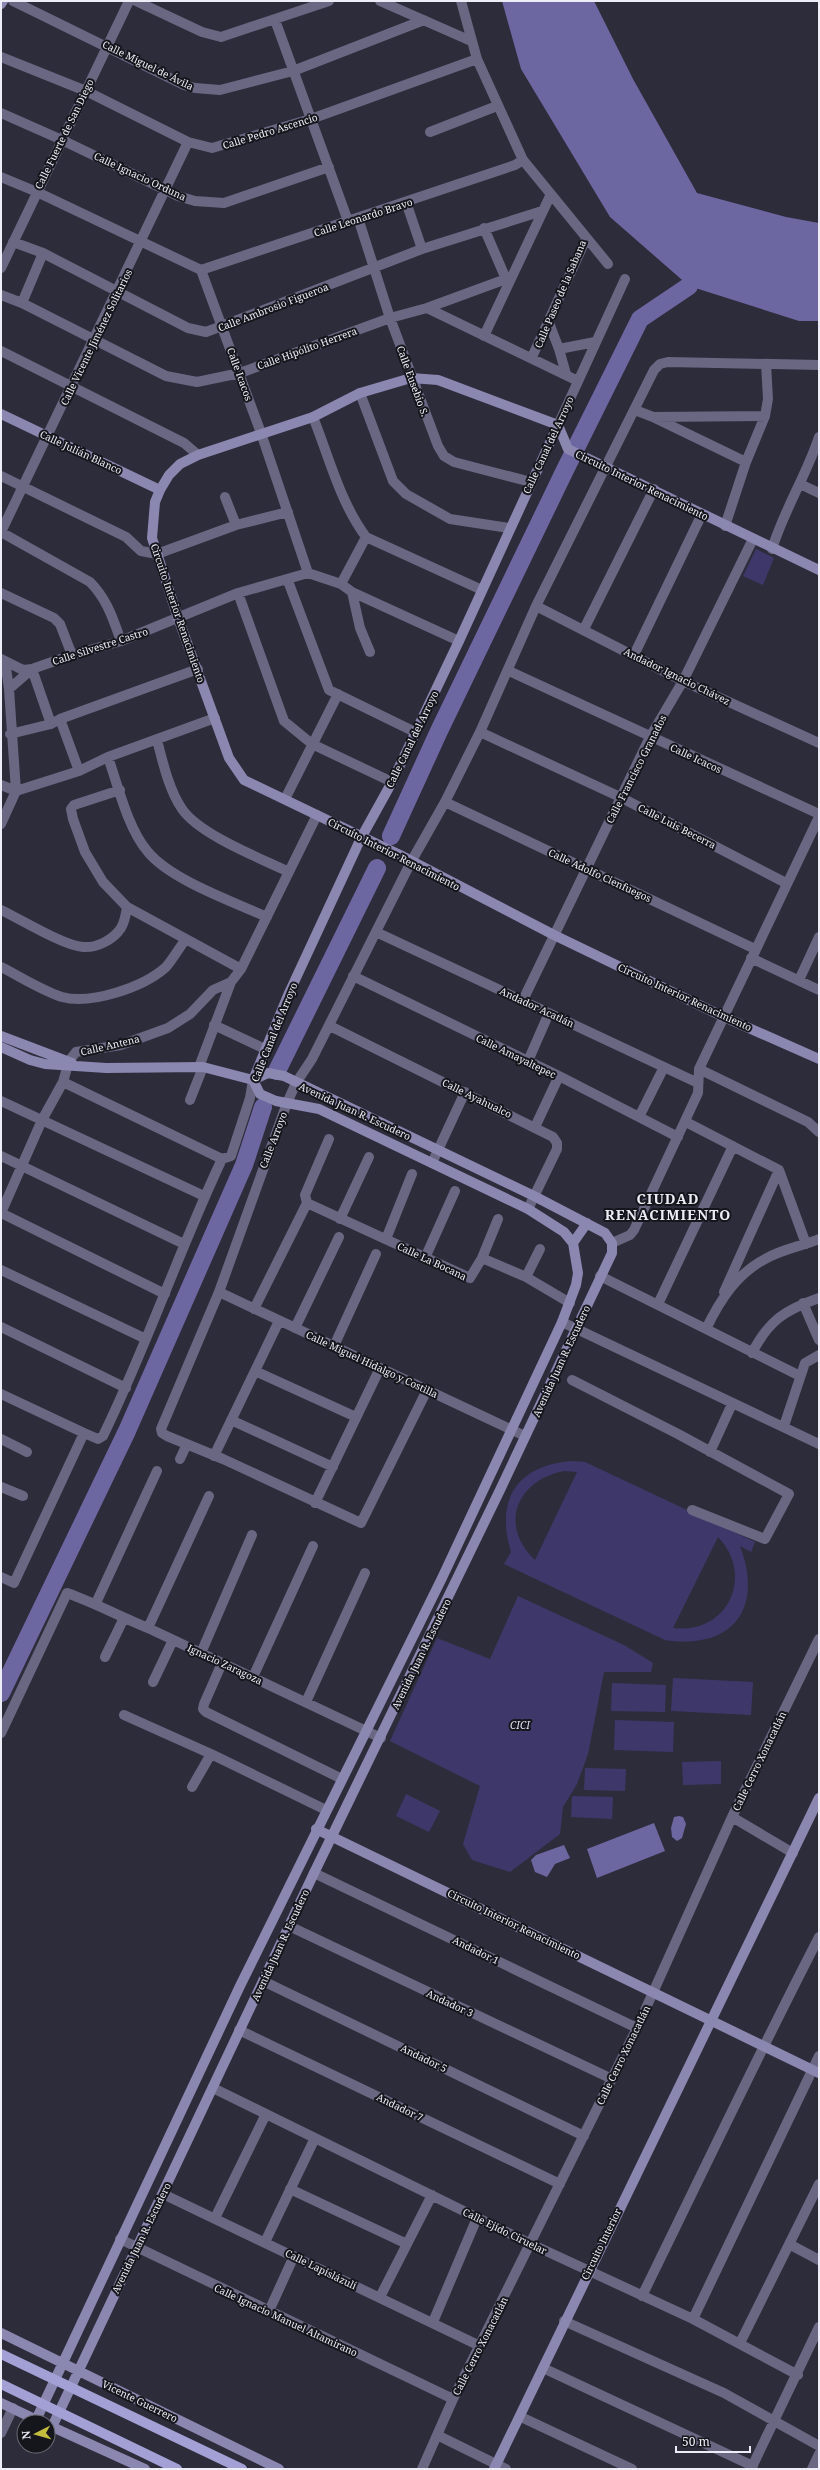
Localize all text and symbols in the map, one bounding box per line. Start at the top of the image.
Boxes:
street label: Calle Miguel de Ávila [100,37,196,93]
street label: Calle Fuerte de San Diego [31,76,97,191]
street label: Calle Pedro Ascencio [221,110,319,152]
street label: Calle Ignacio Orduna [92,148,189,204]
street label: Calle Leonardo Bravo [312,194,414,240]
street label: Calle Paseo de la Sabana [531,237,589,350]
street label: Calle Vicente Jiménez Solitarios [57,266,135,407]
street label: Calle Ambrosio Figueroa [216,279,331,335]
street label: Calle Hipólito Herrera [255,323,359,373]
street label: Calle Eusebio S. [394,344,432,418]
street label: Calle Icacos [224,346,256,403]
street label: Calle Canal del Arroyo [519,394,577,496]
street label: Calle Julián Blanco [38,427,125,477]
street label: Circuito Interior Renacimiento [573,447,711,523]
street label: Circuito Interior Renacimiento [148,542,208,685]
street label: Calle Silvestre Castro [50,624,150,668]
street label: Andador Ignacio Chávez [622,644,732,708]
street label: Calle Canal del Arroyo [382,688,442,790]
street label: Calle Francisco Granados [602,712,670,826]
street label: Calle Icacos [668,740,724,776]
street label: Calle Luis Becerra [636,800,719,852]
street label: Circuito Interior Renacimiento [326,815,463,894]
street label: Calle Adolfo Cienfuegos [546,845,654,905]
street label: Circuito Interior Renacimiento [616,960,754,1034]
street label: Calle Canal del Arroyo [248,980,300,1084]
street label: Andador Acatlán [498,984,577,1031]
street label: Calle Antena [79,1031,141,1059]
street label: Calle Amayaltepec [474,1031,558,1082]
street label: Calle Ayahualco [440,1075,514,1121]
street label: Avenida Juan R. Escudero [297,1079,413,1143]
street label: Calle Arroyo [256,1110,290,1170]
district label: CIUDAD RENACIMIENTO [605,1189,731,1224]
street label: Calle La Bocana [395,1239,469,1283]
street label: Avenida Juan R. Escudero [529,1303,593,1419]
street label: Calle Miguel Hidalgo y Costilla [304,1327,441,1401]
street label: Avenida Juan R. Escudero [388,1596,454,1712]
street label: Ignacio Zaragoza [185,1640,265,1688]
street label: Calle Cerro Xonacatlán [729,1709,789,1813]
park label: CICI [510,1718,531,1732]
street label: Circuito Interior Renacimiento [445,1886,583,1962]
street label: Avenida Juan R. Escudero [248,1887,312,2003]
street label: Andador 1 [450,1933,502,1967]
street label: Andador 3 [424,1986,476,2020]
street label: Calle Cerro Xonacatlán [593,2003,653,2107]
street label: Andador 5 [398,2041,450,2075]
street label: Andador 7 [374,2090,426,2124]
street label: Avenida Juan R. Escudero [108,2180,174,2296]
street label: Calle Ejido Ciruelar [461,2205,550,2258]
street label: Circuito Interior [578,2206,624,2282]
street label: Calle Lapislázuli [283,2246,360,2293]
street label: Calle Ignacio Manuel Altamirano [212,2281,360,2360]
street label: Calle Cerro Xonacatlán [449,2294,511,2398]
street label: Vicente Guerrero [100,2377,180,2425]
north arrow [16,2414,56,2454]
scale bar [676,2428,750,2454]
text: N [18,2430,33,2440]
text: 50 m [682,2433,710,2450]

